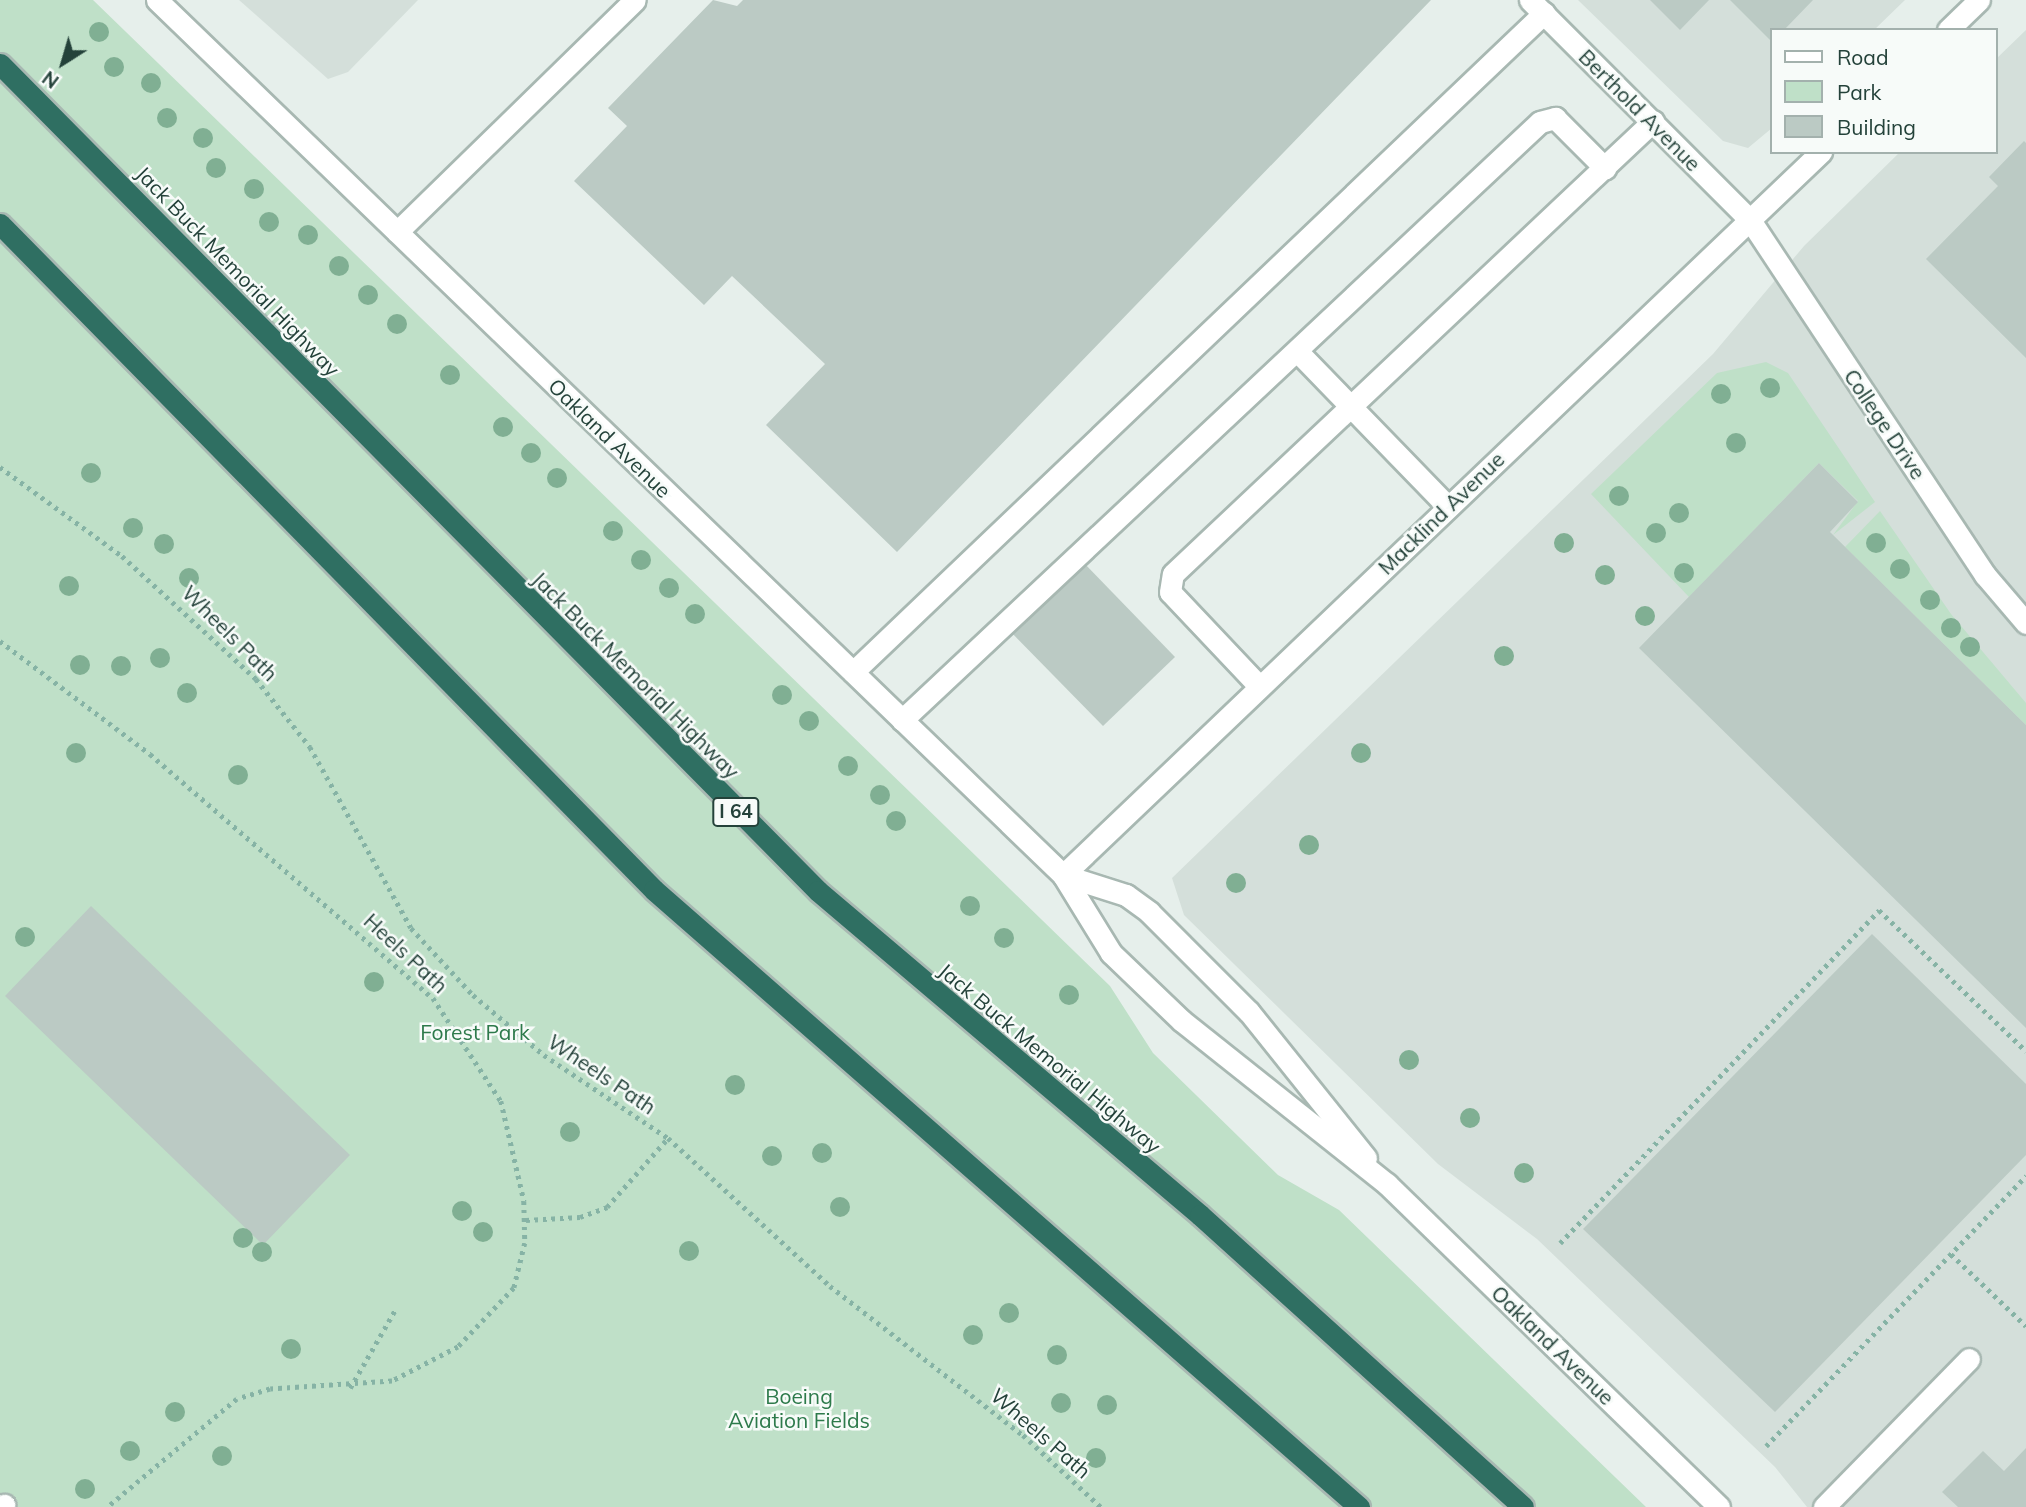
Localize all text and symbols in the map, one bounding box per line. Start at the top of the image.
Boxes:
north arrow [28,28,98,98]
legend [1770,28,1998,154]
street label: Berthold Avenue [1574,44,1706,176]
text: Road [1837,44,1888,70]
text: N [37,66,63,94]
text: Park [1837,79,1881,105]
text: Building [1837,114,1916,140]
street label: Jack Buck Memorial Highway [131,161,345,381]
street label: College Drive [1839,364,1931,484]
street label: Oakland Avenue [543,373,677,503]
street label: Macklind Avenue [1373,447,1509,579]
street label: Jack Buck Memorial Highway [527,566,745,784]
street label: Wheels Path [177,580,283,686]
road number: I 64 [712,796,760,828]
street label: Heels Path [359,908,453,998]
street label: Jack Buck Memorial Highway [934,958,1166,1158]
park label: Forest Park [420,1019,530,1045]
street label: Wheels Path [543,1029,661,1119]
street label: Oakland Avenue [1486,1280,1620,1410]
park label: Boeing Aviation Fields [728,1383,870,1433]
street label: Wheels Path [986,1383,1096,1483]

